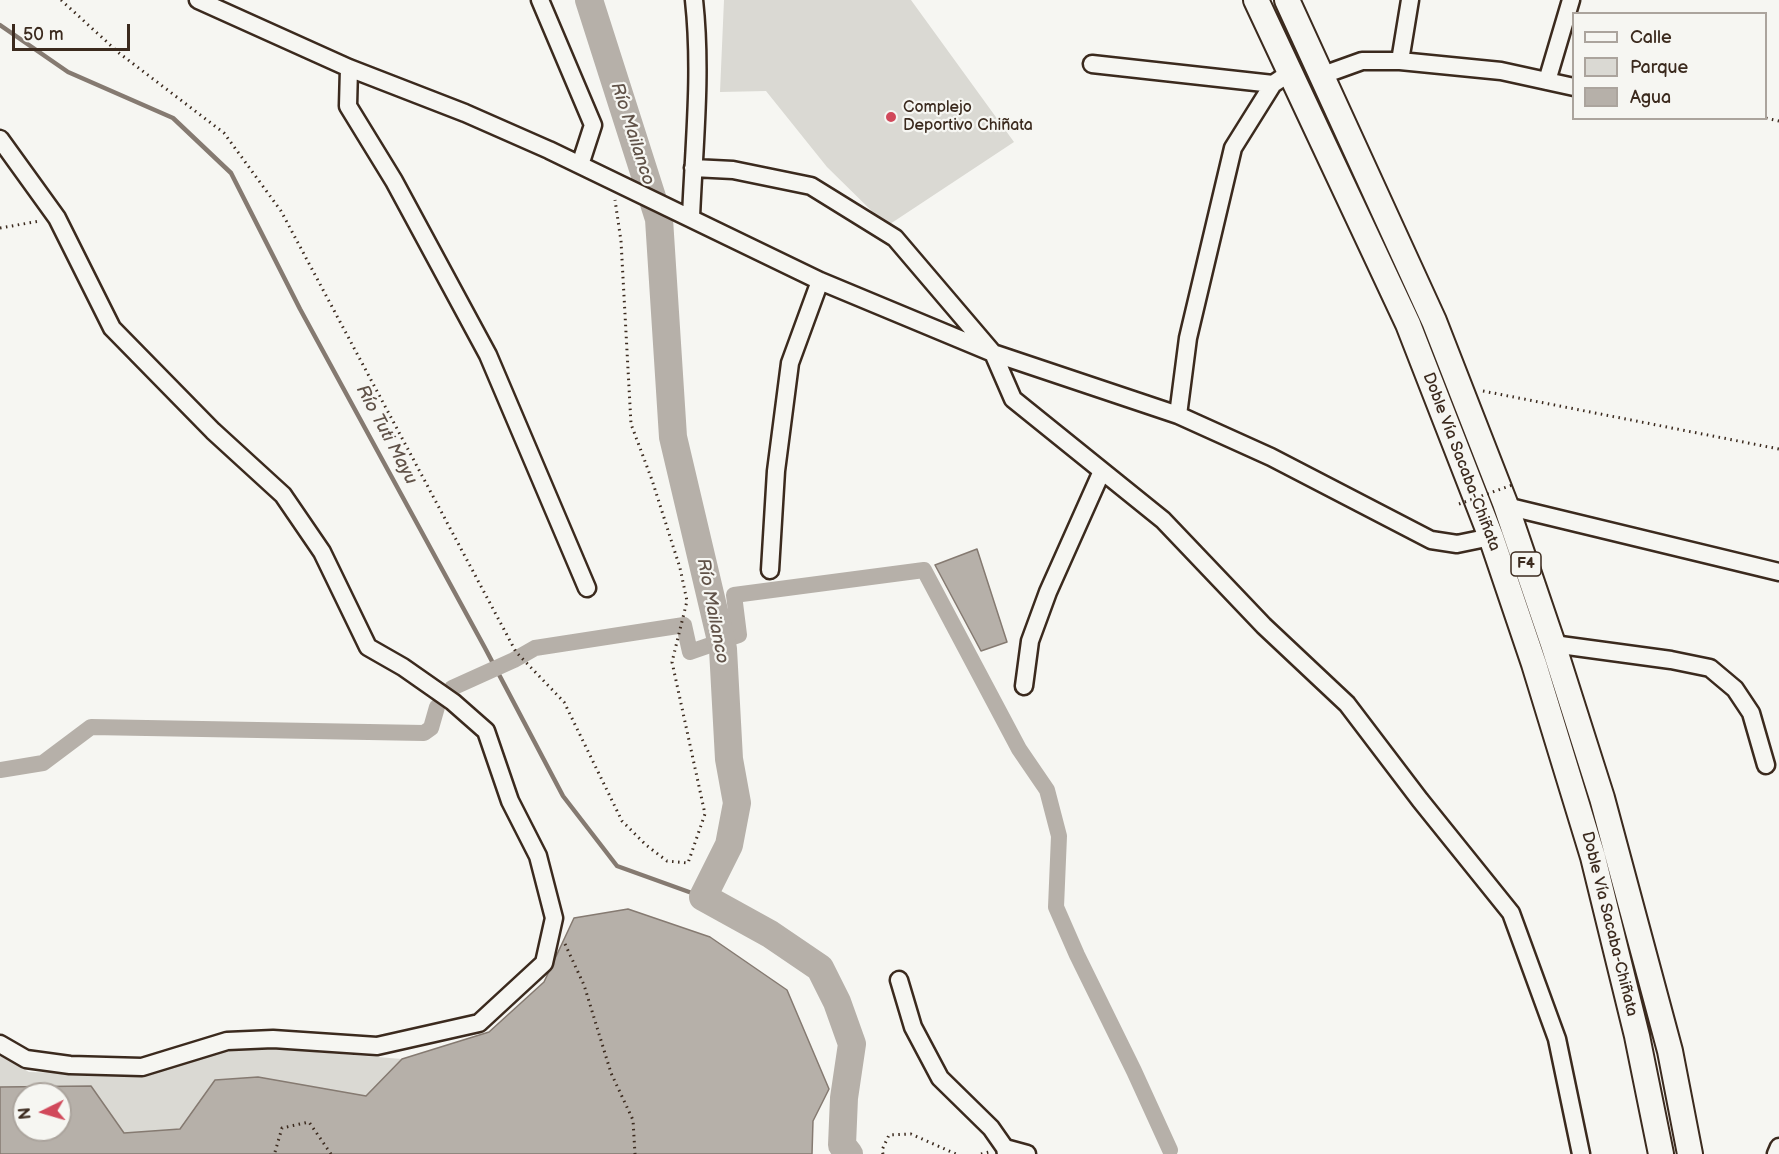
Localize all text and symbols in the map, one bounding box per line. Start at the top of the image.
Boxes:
scale bar [15,12,134,50]
legend [1572,12,1767,120]
text: 50 m [23,24,64,45]
text: Calle [1630,27,1672,48]
text: Parque [1630,57,1688,78]
water label: Río Mailanco [605,80,659,188]
text: Agua [1630,87,1671,108]
place label: Complejo Deportivo Chiñata [903,98,1033,136]
marker: Complejo Deportivo Chiñata [884,110,898,124]
street label: Doble Vía Sacaba-Chiñata [1418,370,1504,554]
water label: Río Tuti Mayu [351,382,421,488]
road number: F4 [1511,552,1541,576]
water label: Río Mailanco [691,557,733,665]
street label: Doble Vía Sacaba-Chiñata [1577,830,1641,1018]
north arrow [12,1082,72,1142]
text: N [16,1107,36,1120]

